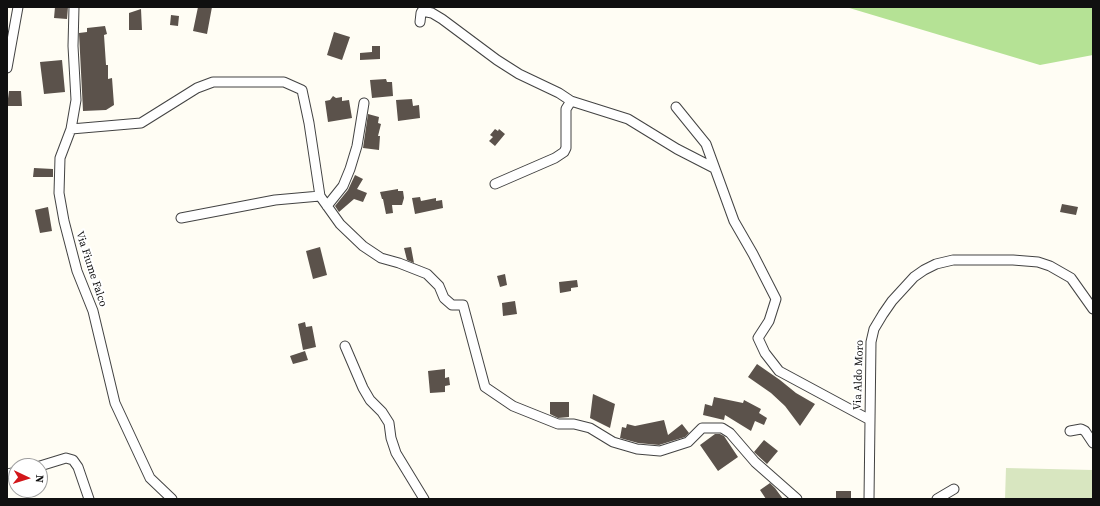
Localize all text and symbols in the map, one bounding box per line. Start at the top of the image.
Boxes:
street label: Via Fiume Falco [73,230,109,308]
street label: Via Aldo Moro [851,340,867,410]
north arrow [8,458,48,498]
text: N [32,474,47,483]

